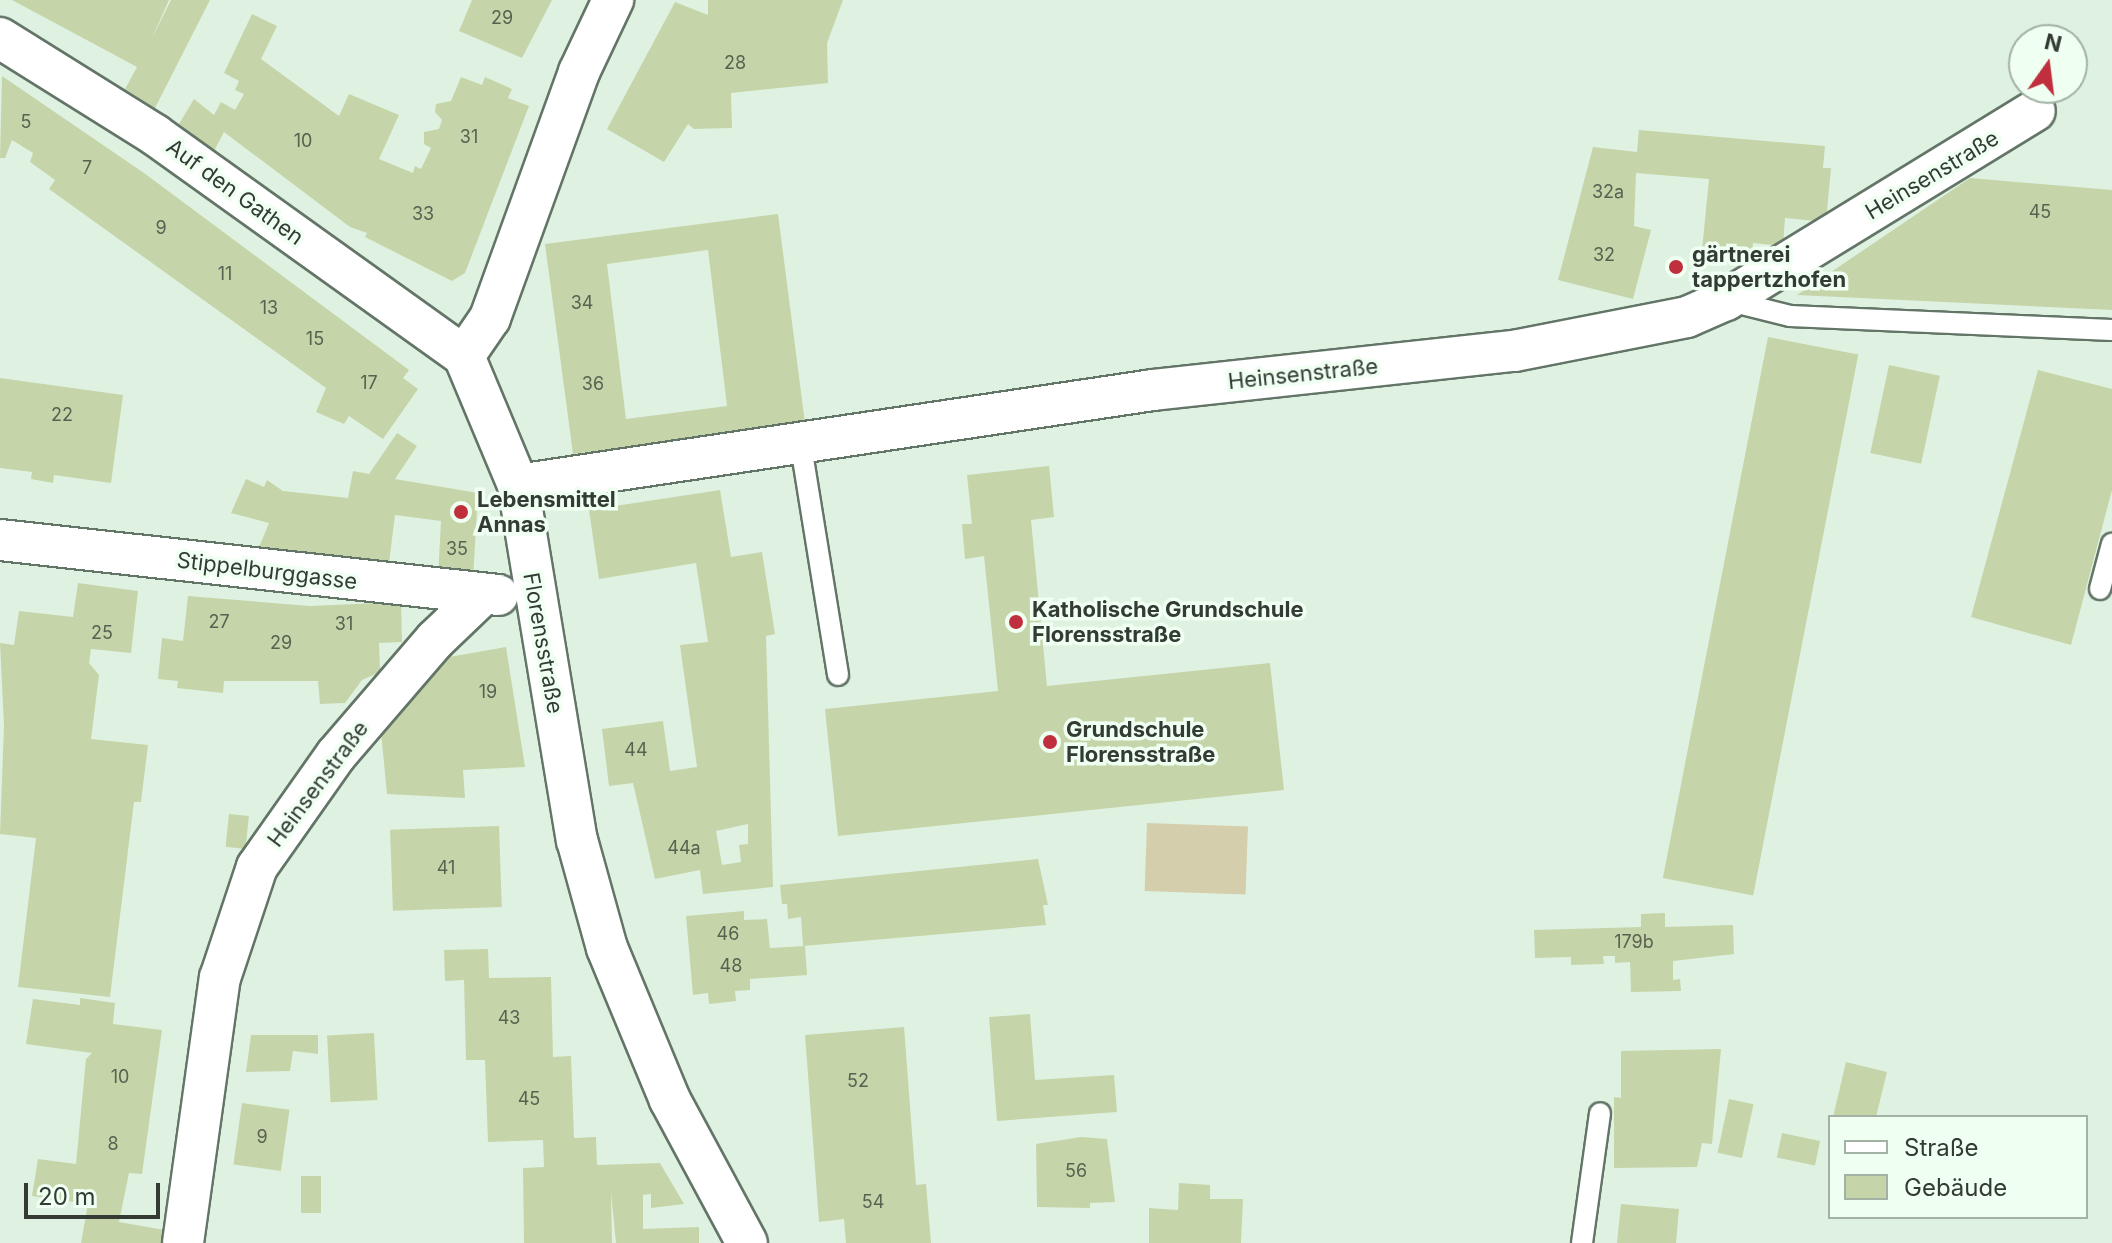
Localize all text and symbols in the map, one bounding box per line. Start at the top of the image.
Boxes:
house number: 29 [491,7,513,29]
north arrow [2008,24,2088,104]
text: N [2042,28,2065,57]
house number: 28 [724,52,746,74]
house number: 5 [21,111,31,133]
street label: Heinsenstraße [1861,125,2003,225]
house number: 31 [460,126,478,148]
house number: 10 [294,130,312,152]
street label: Auf den Gathen [161,133,309,251]
house number: 7 [82,157,92,179]
house number: 32a [1592,181,1624,203]
house number: 45 [2029,201,2051,223]
house number: 33 [412,203,434,225]
house number: 9 [155,217,167,239]
place label: gärtnerei tappertzhofen [1692,241,1846,292]
house number: 32 [1593,244,1615,266]
marker: gärtnerei tappertzhofen [1667,258,1685,276]
house number: 11 [218,263,232,285]
house number: 34 [571,292,593,314]
house number: 13 [260,297,278,319]
house number: 15 [306,328,324,350]
street label: Heinsenstraße [1227,353,1379,395]
house number: 17 [360,372,378,394]
house number: 36 [582,373,604,395]
house number: 22 [51,404,73,426]
place label: Lebensmittel Annas [477,486,616,538]
marker: Lebensmittel Annas [452,503,470,521]
house number: 35 [446,538,468,560]
street label: Stippelburggasse [175,547,359,595]
street label: Florensstraße [518,570,568,716]
place label: Katholische Grundschule Florensstraße [1032,596,1304,648]
house number: 27 [208,611,230,633]
house number: 31 [335,613,353,635]
marker: Katholische Grundschule Florensstraße [1007,613,1025,631]
house number: 25 [91,622,113,644]
house number: 29 [270,632,292,654]
house number: 19 [479,681,497,703]
street label: Heinsenstraße [262,716,374,852]
place label: Grundschule Florensstraße [1066,716,1215,768]
marker: Grundschule Florensstraße [1041,733,1059,751]
house number: 44 [624,739,648,761]
house number: 44a [667,837,701,859]
house number: 41 [437,857,455,879]
house number: 46 [717,923,739,945]
house number: 179b [1614,931,1654,953]
house number: 48 [720,955,742,977]
house number: 43 [498,1007,520,1029]
house number: 10 [111,1066,129,1088]
house number: 52 [847,1070,869,1092]
house number: 45 [518,1088,540,1110]
legend [1828,1115,2088,1219]
house number: 9 [256,1126,268,1148]
house number: 8 [107,1133,119,1155]
text: Straße [1904,1133,1979,1162]
house number: 56 [1065,1160,1087,1182]
scale bar [28,1167,164,1217]
text: Gebäude [1904,1173,2007,1202]
text: 20 m [38,1182,96,1211]
house number: 54 [862,1191,884,1213]

